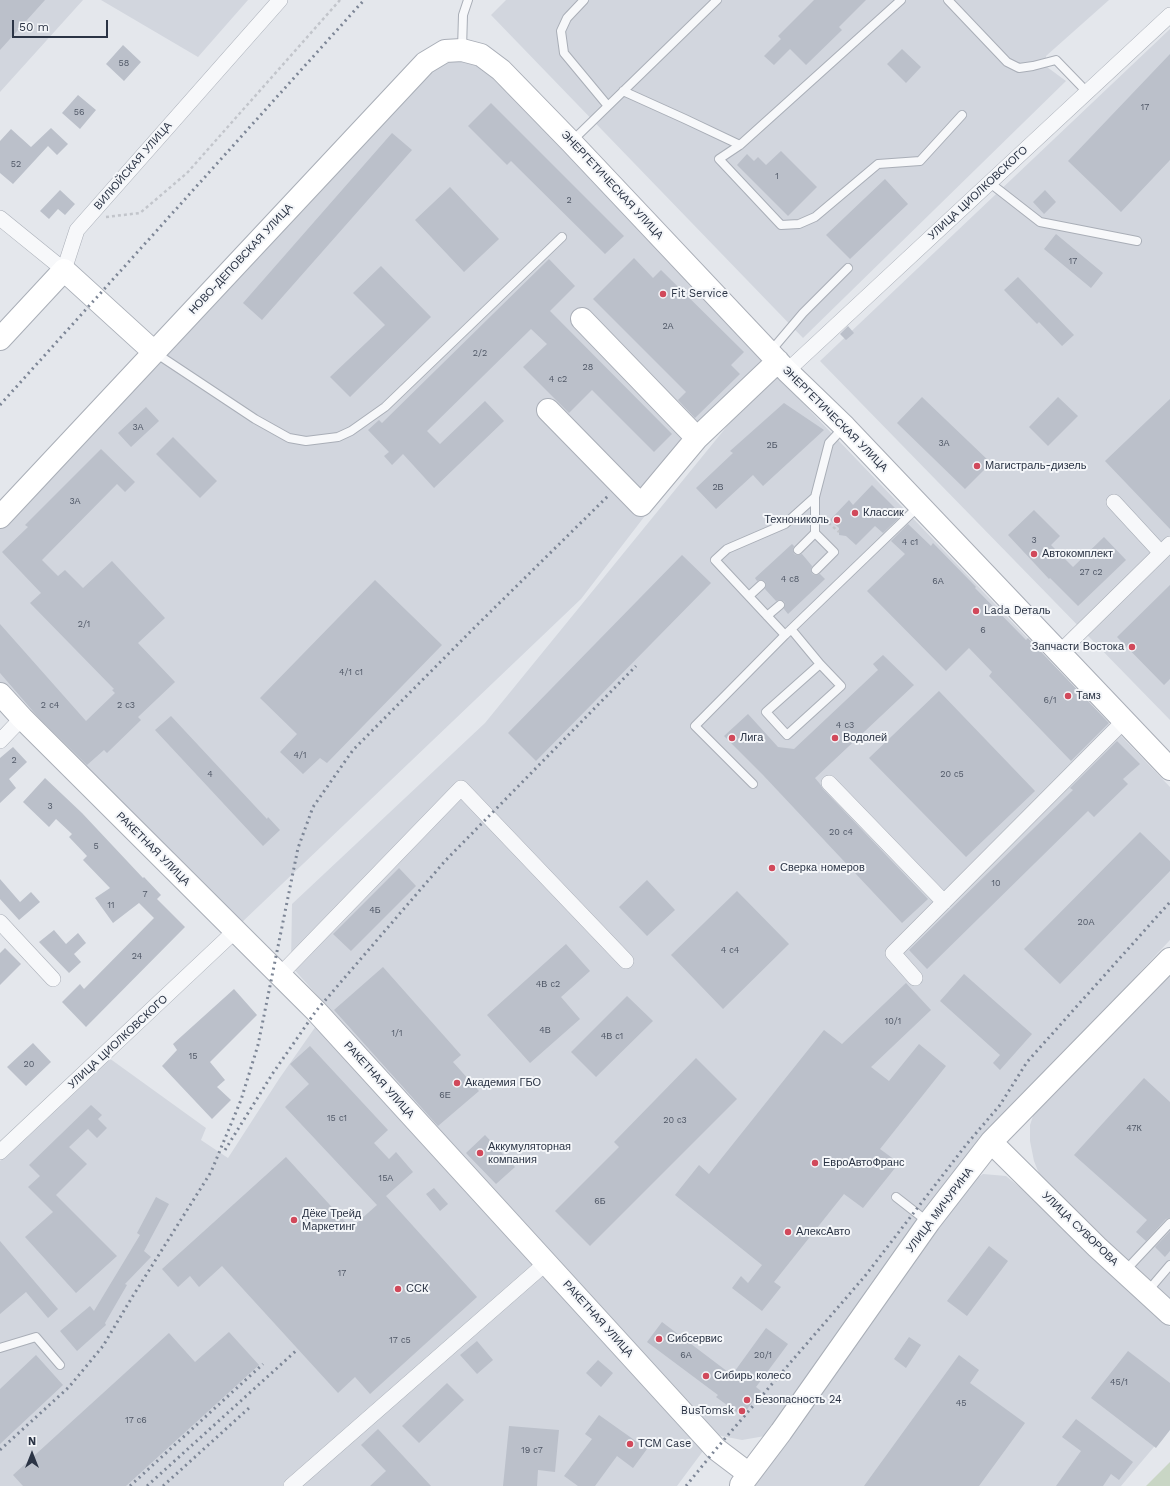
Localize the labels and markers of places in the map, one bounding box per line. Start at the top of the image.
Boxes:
place label: Fit Service [671,287,728,301]
marker: Fit Service [658,289,668,299]
place label: Магистраль-дизель [985,459,1086,473]
marker: Магистраль-дизель [972,461,982,471]
place label: Классик [863,506,904,520]
marker: Классик [850,508,860,518]
place label: Технониколь [764,513,829,527]
marker: Технониколь [832,515,842,525]
place label: Автокомплект [1042,547,1113,561]
marker: Автокомплект [1029,549,1039,559]
place label: Lada Dеталь [984,604,1051,618]
marker: Lada Dеталь [971,606,981,616]
place label: Запчасти Востока [1032,640,1124,654]
marker: Запчасти Востока [1127,642,1137,652]
place label: Тамз [1076,689,1101,703]
marker: Тамз [1063,691,1073,701]
place label: Лига [740,731,763,745]
place label: Водолей [843,731,887,745]
marker: Лига [727,733,737,743]
marker: Водолей [830,733,840,743]
place label: Сверка номеров [780,861,865,875]
marker: Сверка номеров [767,863,777,873]
place label: Академия ГБО [465,1076,541,1090]
marker: Академия ГБО [452,1078,462,1088]
place label: Аккумуляторная компания [488,1140,571,1166]
marker: Аккумуляторная компания [475,1148,485,1158]
place label: ЕвроАвтоФранс [823,1156,905,1170]
marker: ЕвроАвтоФранс [810,1158,820,1168]
place label: Дёке Трейд Маркетинг [302,1207,361,1233]
marker: Дёке Трейд Маркетинг [289,1215,299,1225]
place label: АлексАвто [796,1225,850,1239]
marker: АлексАвто [783,1227,793,1237]
place label: ССК [406,1282,428,1296]
marker: ССК [393,1284,403,1294]
place label: Сибсервис [667,1332,722,1346]
marker: Сибсервис [654,1334,664,1344]
place label: Сибирь колесо [714,1369,791,1383]
marker: Сибирь колесо [701,1371,711,1381]
place label: Безопасность 24 [755,1393,842,1407]
marker: Безопасность 24 [742,1395,752,1405]
place label: BusTomsk [681,1404,734,1418]
marker: BusTomsk [737,1406,747,1416]
place label: ТСМ Case [638,1437,691,1451]
marker: ТСМ Case [625,1439,635,1449]

